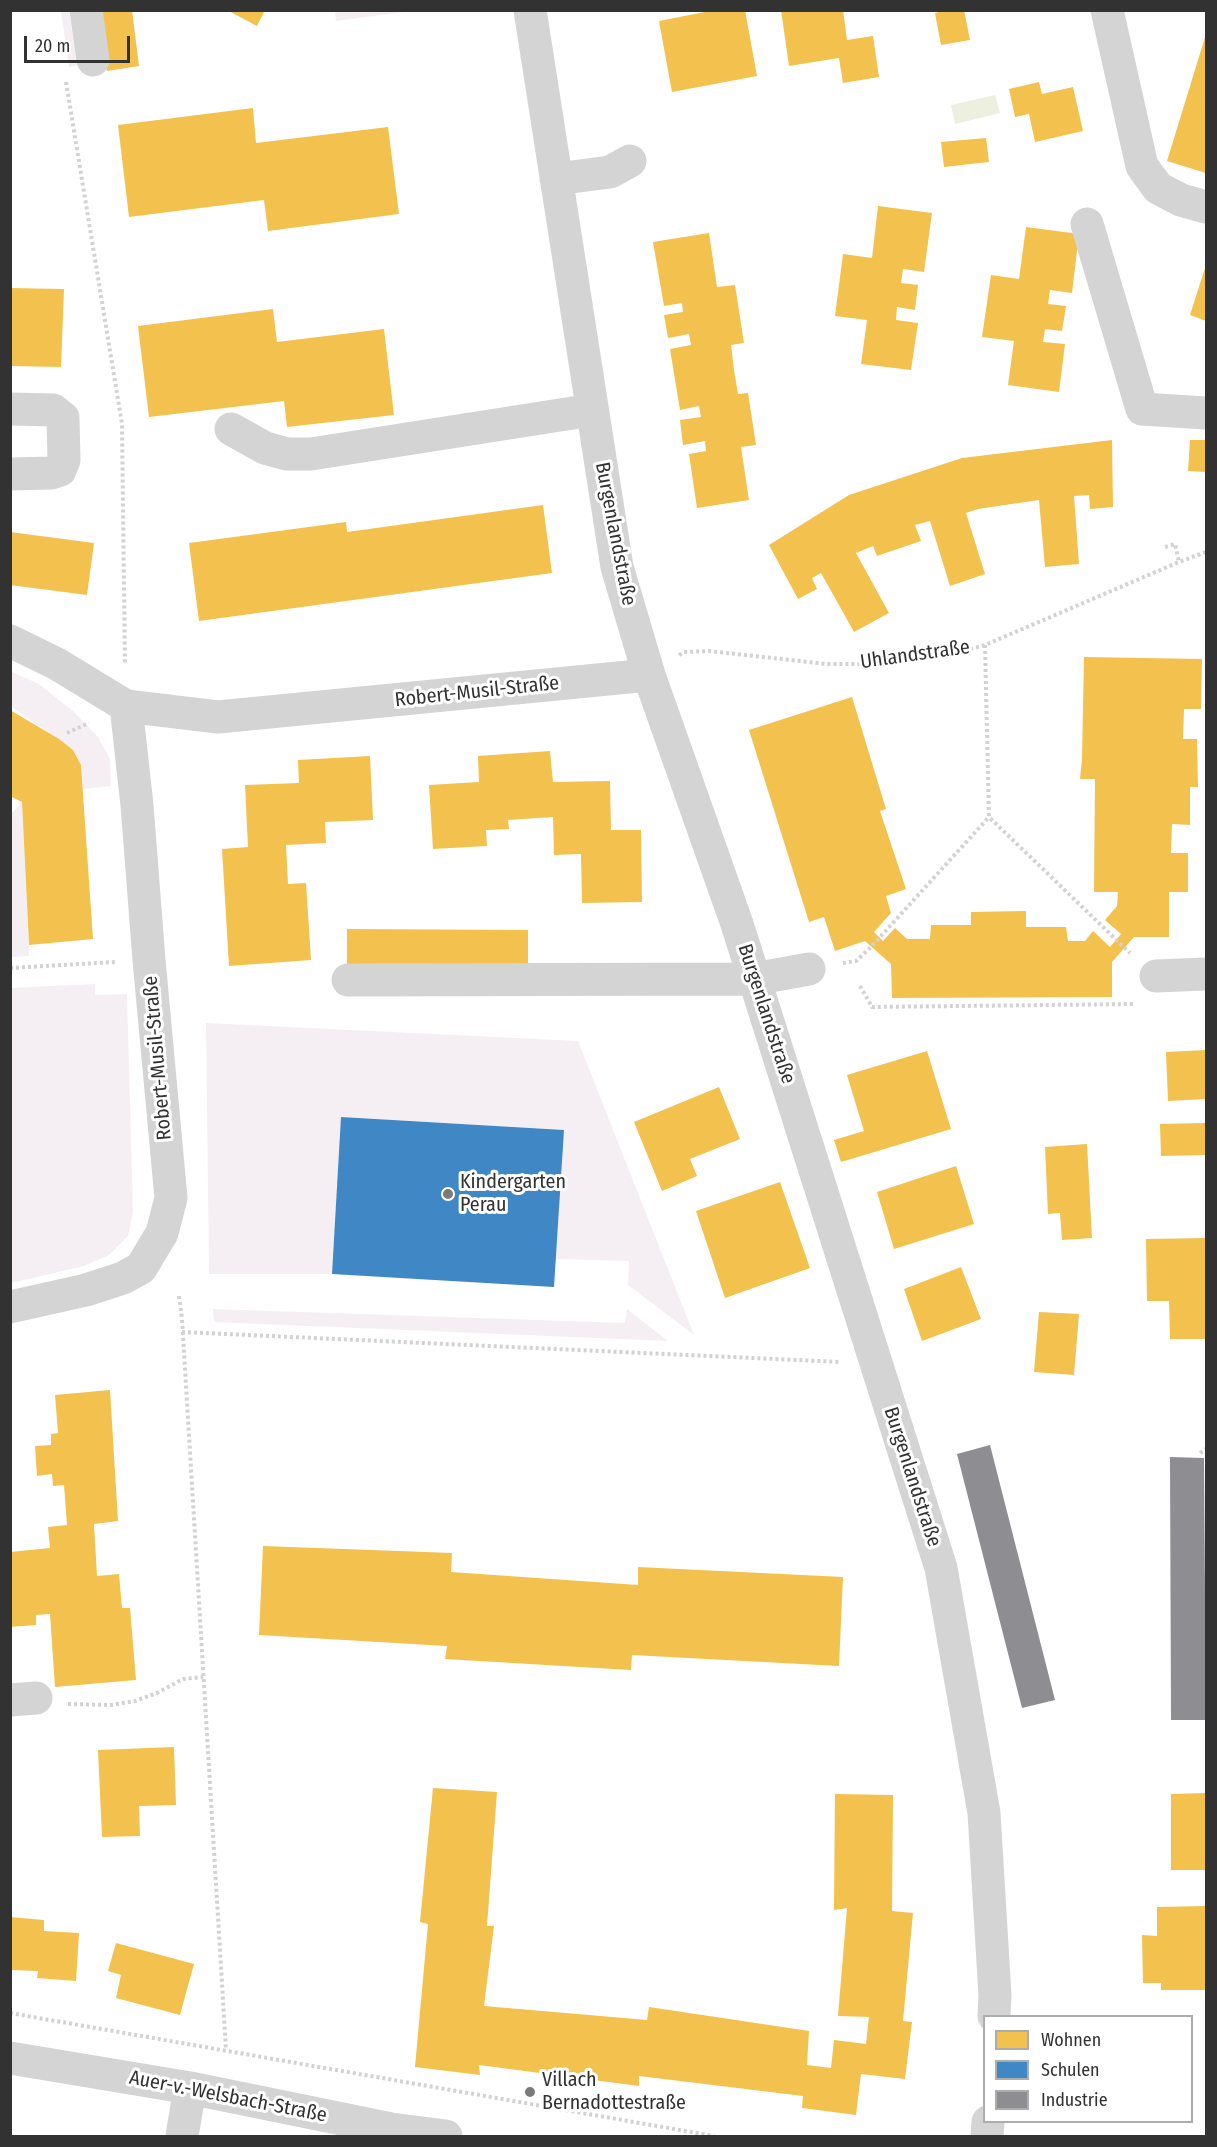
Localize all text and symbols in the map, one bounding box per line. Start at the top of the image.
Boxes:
scale bar [27,24,134,62]
text: 20 m [35,35,70,57]
street label: Burgenlandstraße [589,460,641,608]
street label: Uhlandstraße [859,635,971,675]
street label: Robert-Musil-Straße [394,671,560,713]
street label: Burgenlandstraße [732,941,800,1087]
street label: Robert-Musil-Straße [139,975,177,1141]
place label: Kindergarten Perau [460,1170,566,1217]
marker: Kindergarten Perau [441,1187,455,1201]
street label: Burgenlandstraße [878,1404,946,1550]
legend [983,2015,1193,2123]
text: Wohnen [1041,2029,1101,2051]
text: Schulen [1041,2059,1100,2081]
street label: Auer-v.-Welsbach-Straße [127,2066,329,2128]
place label: Villach Bernadottestraße [542,2068,686,2115]
marker: Villach Bernadottestraße [523,2085,537,2099]
text: Industrie [1041,2089,1108,2111]

